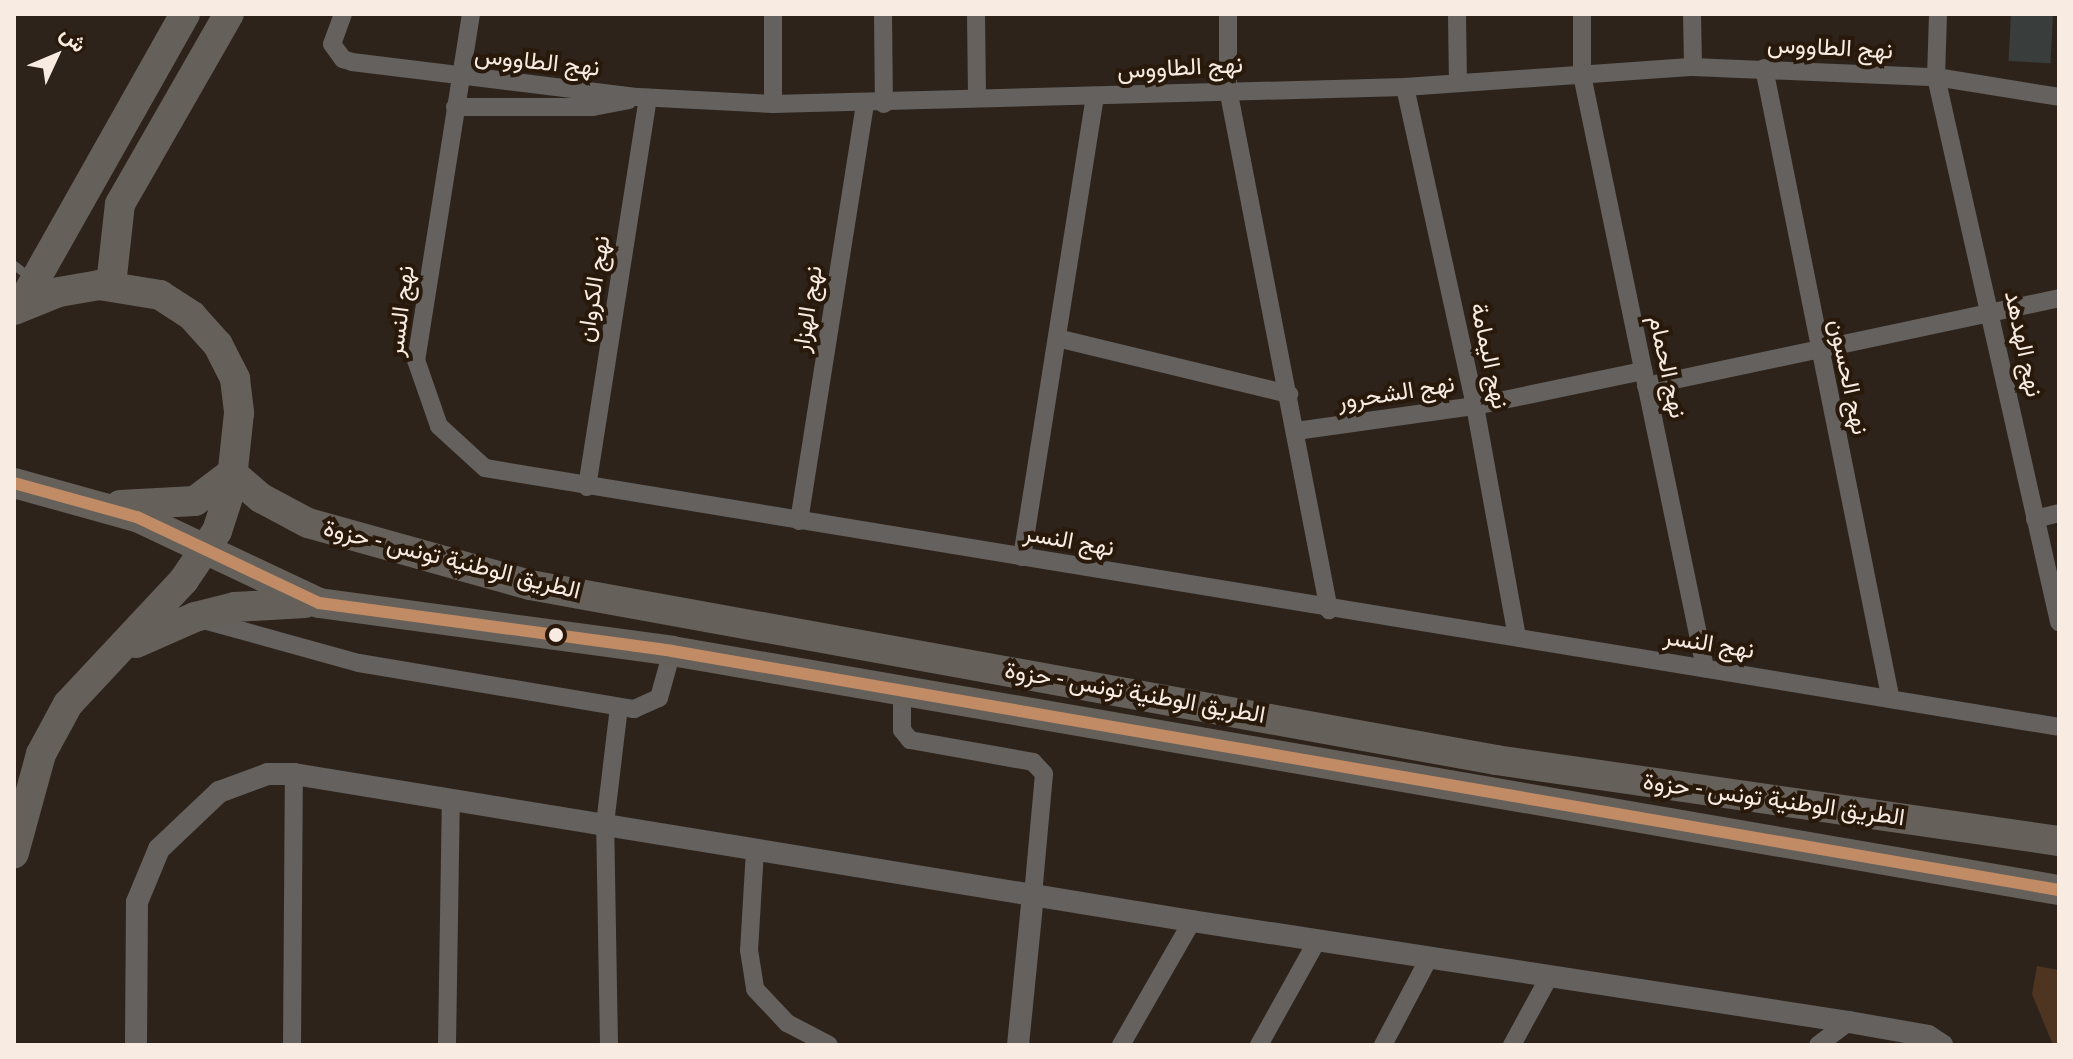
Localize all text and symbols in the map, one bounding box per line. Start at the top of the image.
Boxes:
north arrow [16,16,96,96]
text: ش [55,21,92,57]
street label: نهج الطاووس [1766,30,1894,66]
street label: نهج الطاووس [473,41,601,83]
street label: نهج الطاووس [1116,50,1244,86]
street label: نهج الكروان [571,234,617,344]
street label: نهج النسر [381,264,421,358]
street label: نهج الهزار [787,264,829,354]
street label: نهج الهدهد [1998,288,2048,400]
street label: نهج اليمامة [1464,300,1514,412]
street label: نهج الحمام [1642,313,1692,421]
street label: نهج الحسون [1822,317,1874,437]
street label: نهج الشحرور [1335,370,1457,416]
street label: الطريق الوطنية تونس - حزوة [321,514,583,606]
street label: نهج النسر [1022,519,1116,563]
street label: نهج النسر [1662,623,1756,665]
unlabelled marker [548,627,564,643]
street label: الطريق الوطنية تونس - حزوة [1003,656,1267,730]
street label: الطريق الوطنية تونس - حزوة [1641,767,1907,833]

